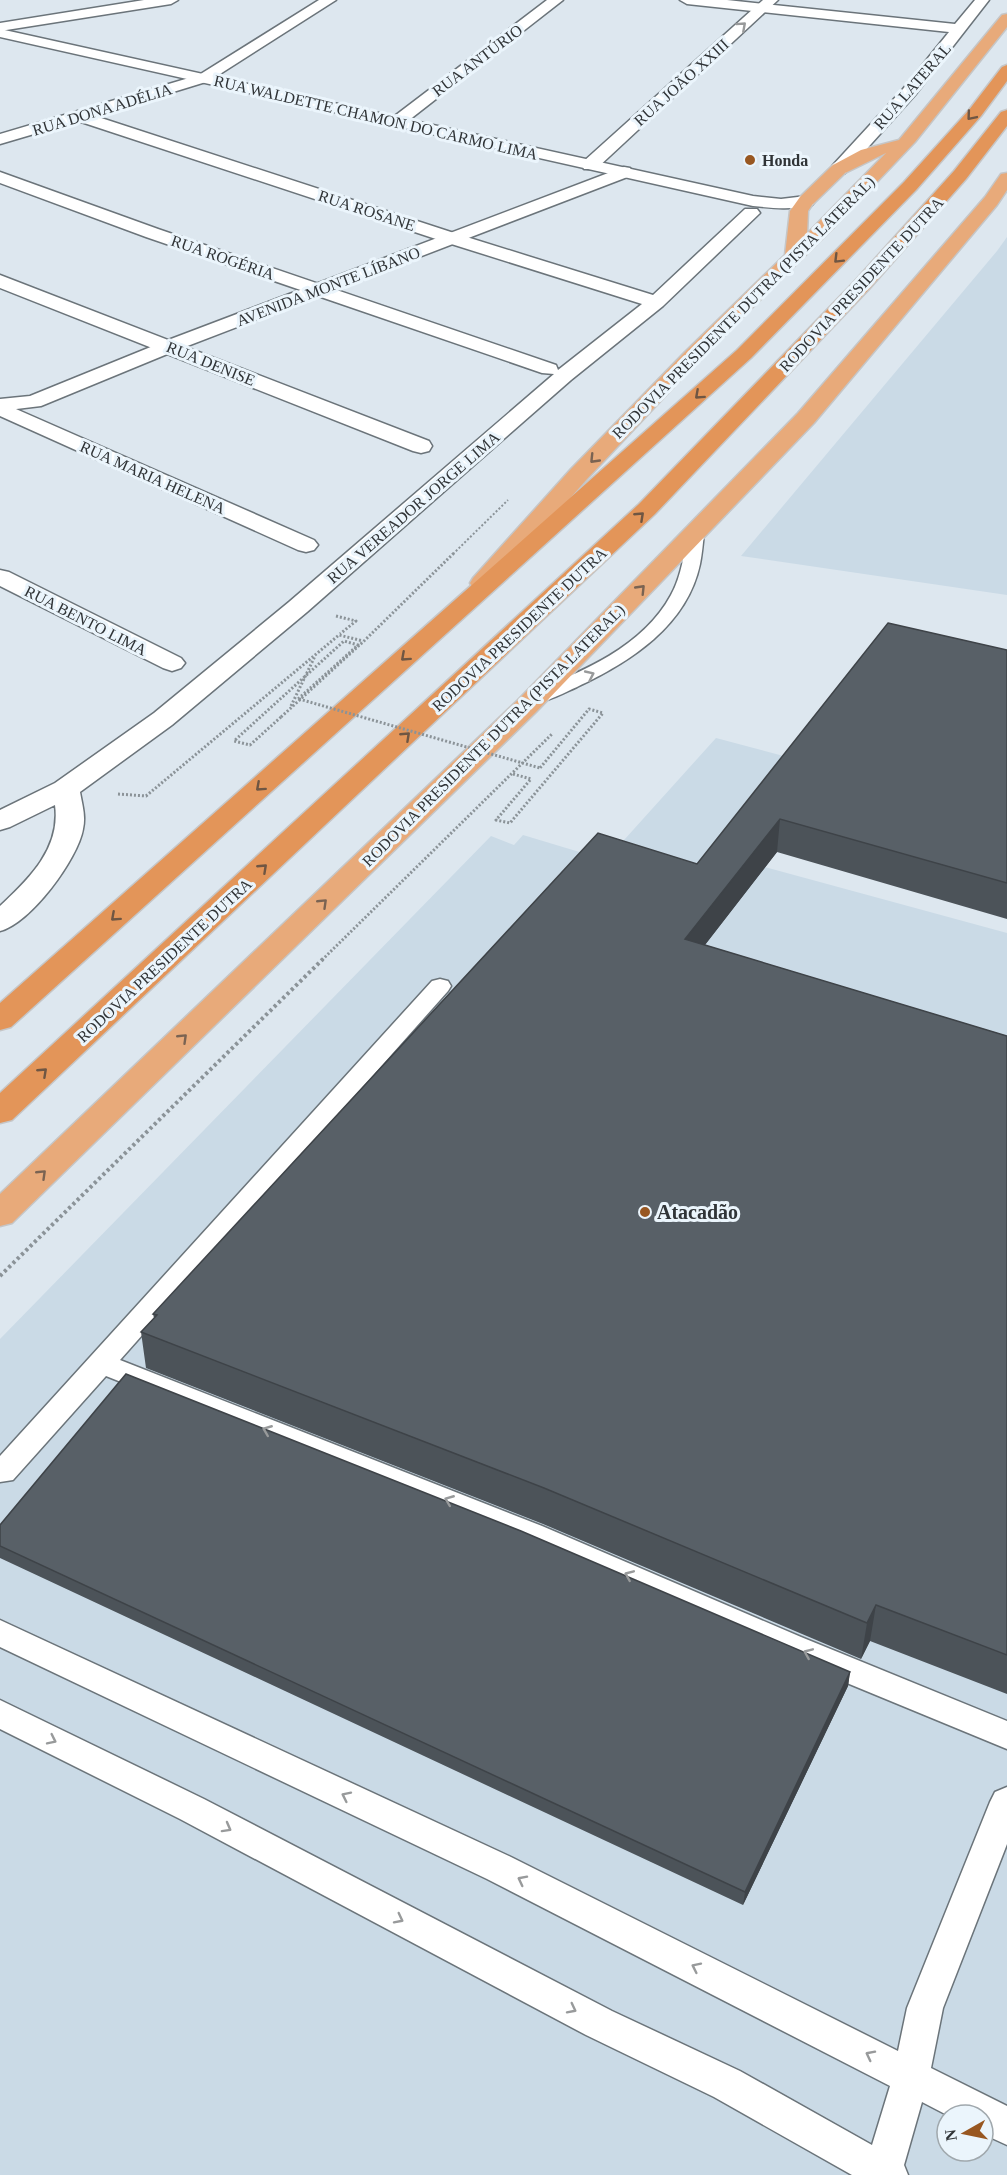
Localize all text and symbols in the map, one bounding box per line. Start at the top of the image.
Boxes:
street label: RUA ANTÚRIO [428,20,526,100]
one-way arrow [735,22,746,33]
street label: RUA JOÃO XXIII [631,36,732,129]
street label: RUA LATERAL [871,40,954,133]
street label: RUA WALDETTE CHAMON DO CARMO LIMA [212,72,540,163]
street label: RUA DONA ADÉLIA [30,79,174,139]
one-way arrow [967,109,978,120]
place label: Honda [762,152,808,169]
marker: Honda [743,153,757,167]
street label: RODOVIA PRESIDENTE DUTRA (PISTA LATERAL) [609,173,878,442]
street label: RUA ROSANE [316,187,417,234]
street label: RODOVIA PRESIDENTE DUTRA [776,193,947,375]
street label: RUA ROGÉRIA [169,231,277,283]
street label: AVENIDA MONTE LÍBANO [234,243,422,329]
one-way arrow [835,251,846,262]
street label: RUA DENISE [164,338,257,389]
one-way arrow [695,388,705,399]
street label: RUA VEREADOR JORGE LIMA [324,428,503,587]
street label: RUA MARIA HELENA [77,438,229,517]
one-way arrow [590,452,601,463]
one-way arrow [633,512,643,523]
street label: RODOVIA PRESIDENTE DUTRA [429,544,610,715]
street label: RUA BENTO LIMA [22,582,150,659]
one-way arrow [634,585,645,595]
street label: RODOVIA PRESIDENTE DUTRA (PISTA LATERAL) [359,601,628,870]
one-way arrow [402,650,412,661]
one-way arrow [584,670,595,682]
one-way arrow [398,732,409,743]
one-way arrow [256,780,267,791]
one-way arrow [256,864,266,875]
street label: RODOVIA PRESIDENTE DUTRA [74,875,255,1046]
one-way arrow [316,899,327,910]
one-way arrow [111,910,122,921]
one-way arrow [176,1034,186,1045]
one-way arrow [36,1069,47,1080]
one-way arrow [35,1170,46,1181]
place label: Atacadão [657,1201,738,1223]
marker: Atacadão [638,1205,652,1219]
one-way arrow [263,1424,273,1437]
one-way arrow [445,1495,456,1507]
one-way arrow [625,1570,636,1582]
one-way arrow [803,1648,814,1660]
one-way arrow [46,1733,57,1745]
one-way arrow [341,1792,352,1804]
one-way arrow [220,1821,231,1832]
one-way arrow [517,1876,528,1887]
one-way arrow [393,1912,403,1923]
one-way arrow [691,1963,702,1975]
one-way arrow [566,2001,577,2013]
one-way arrow [865,2051,876,2063]
north arrow [935,2103,995,2163]
text: N [941,2128,960,2142]

